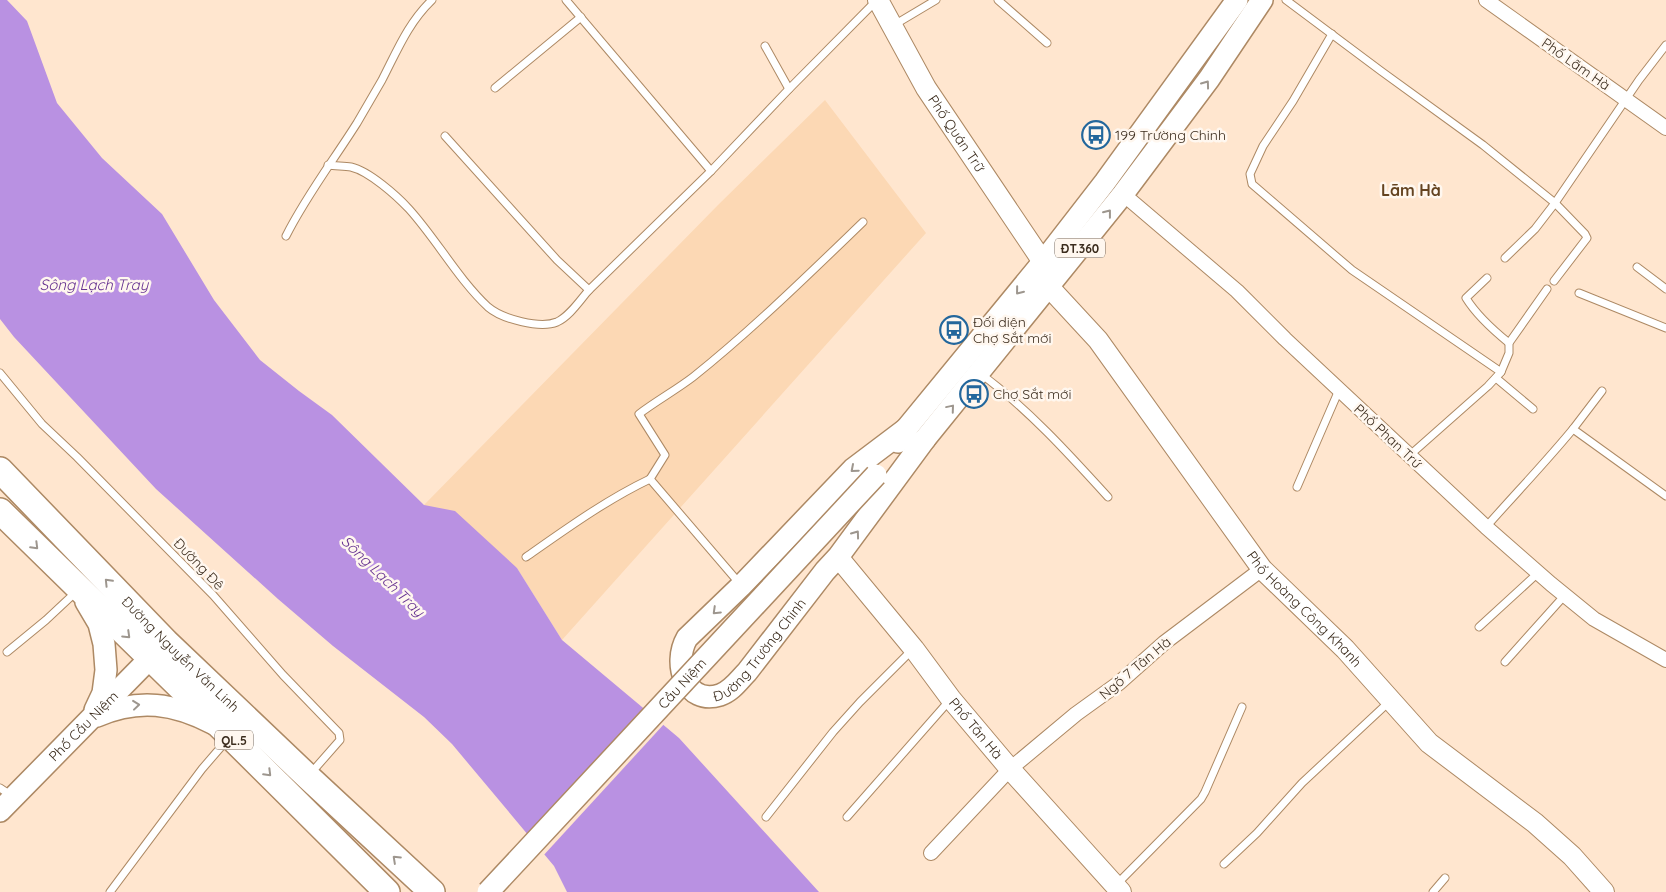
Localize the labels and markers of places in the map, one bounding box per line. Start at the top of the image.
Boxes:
bus stop icon: 199 Trường Chinh [1081,120,1111,150]
place label: 199 Trường Chinh [1115,126,1226,144]
place label: Đối diện Chợ Sắt mới [973,313,1052,347]
bus stop icon: Đối diện Chợ Sắt mới [939,315,969,345]
bus stop icon: Chợ Sắt mới [959,379,989,409]
place label: Chợ Sắt mới [993,385,1072,403]

